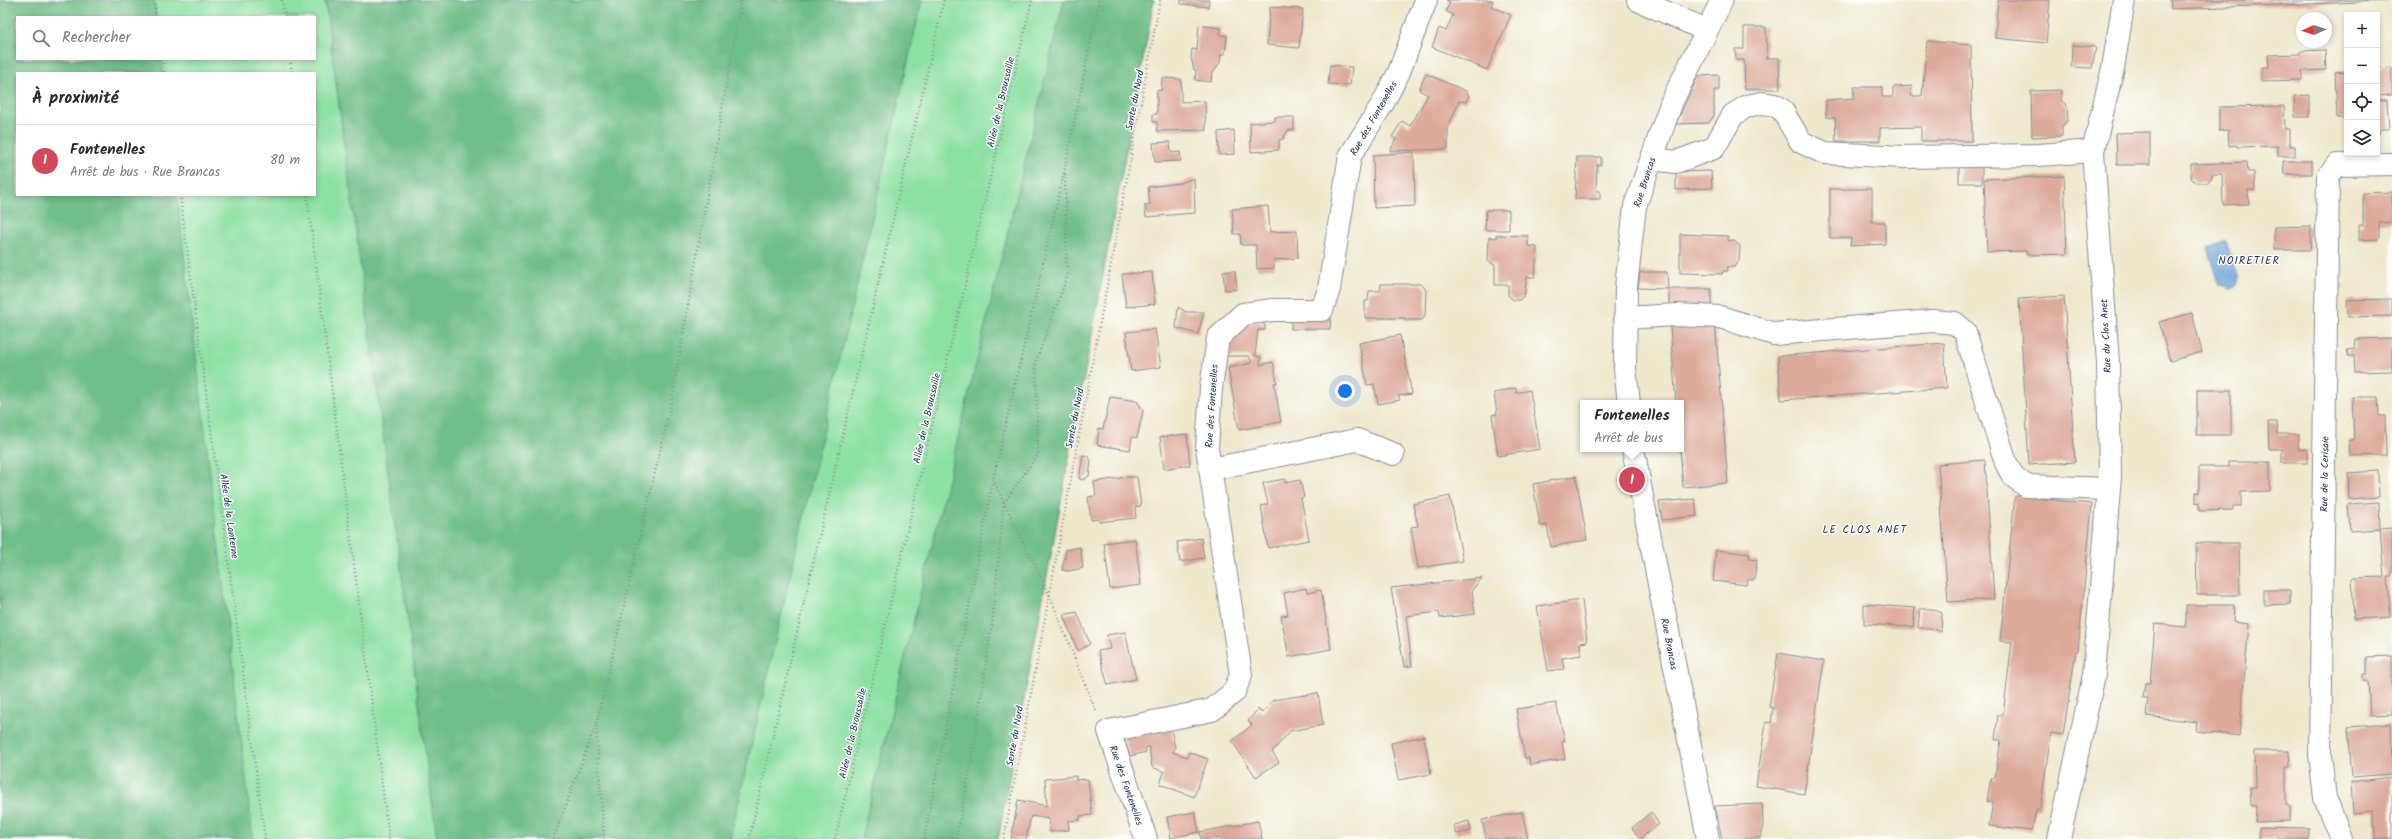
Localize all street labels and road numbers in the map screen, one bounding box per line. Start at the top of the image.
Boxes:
street label: Allée de la Broussaille [983,55,1019,149]
street label: Sente du Nord [1121,68,1149,132]
street label: Rue des Fontenelles [1346,78,1402,159]
street label: Rue Brancas [1629,154,1661,210]
street label: Rue du Clos Anet [2096,298,2116,373]
street label: Rue des Fontenelles [1201,363,1223,448]
street label: Allée de la Broussaille [909,371,945,465]
street label: Sente du Nord [1061,386,1089,450]
street label: Rue de la Cerisaie [2316,435,2334,512]
street label: Allée de la Lanterne [215,473,243,560]
street label: Rue Brancas [1656,617,1682,672]
street label: Allée de la Broussaille [835,686,871,780]
street label: Sente du Nord [1002,704,1028,768]
street label: Rue des Fontenelles [1105,743,1148,828]

